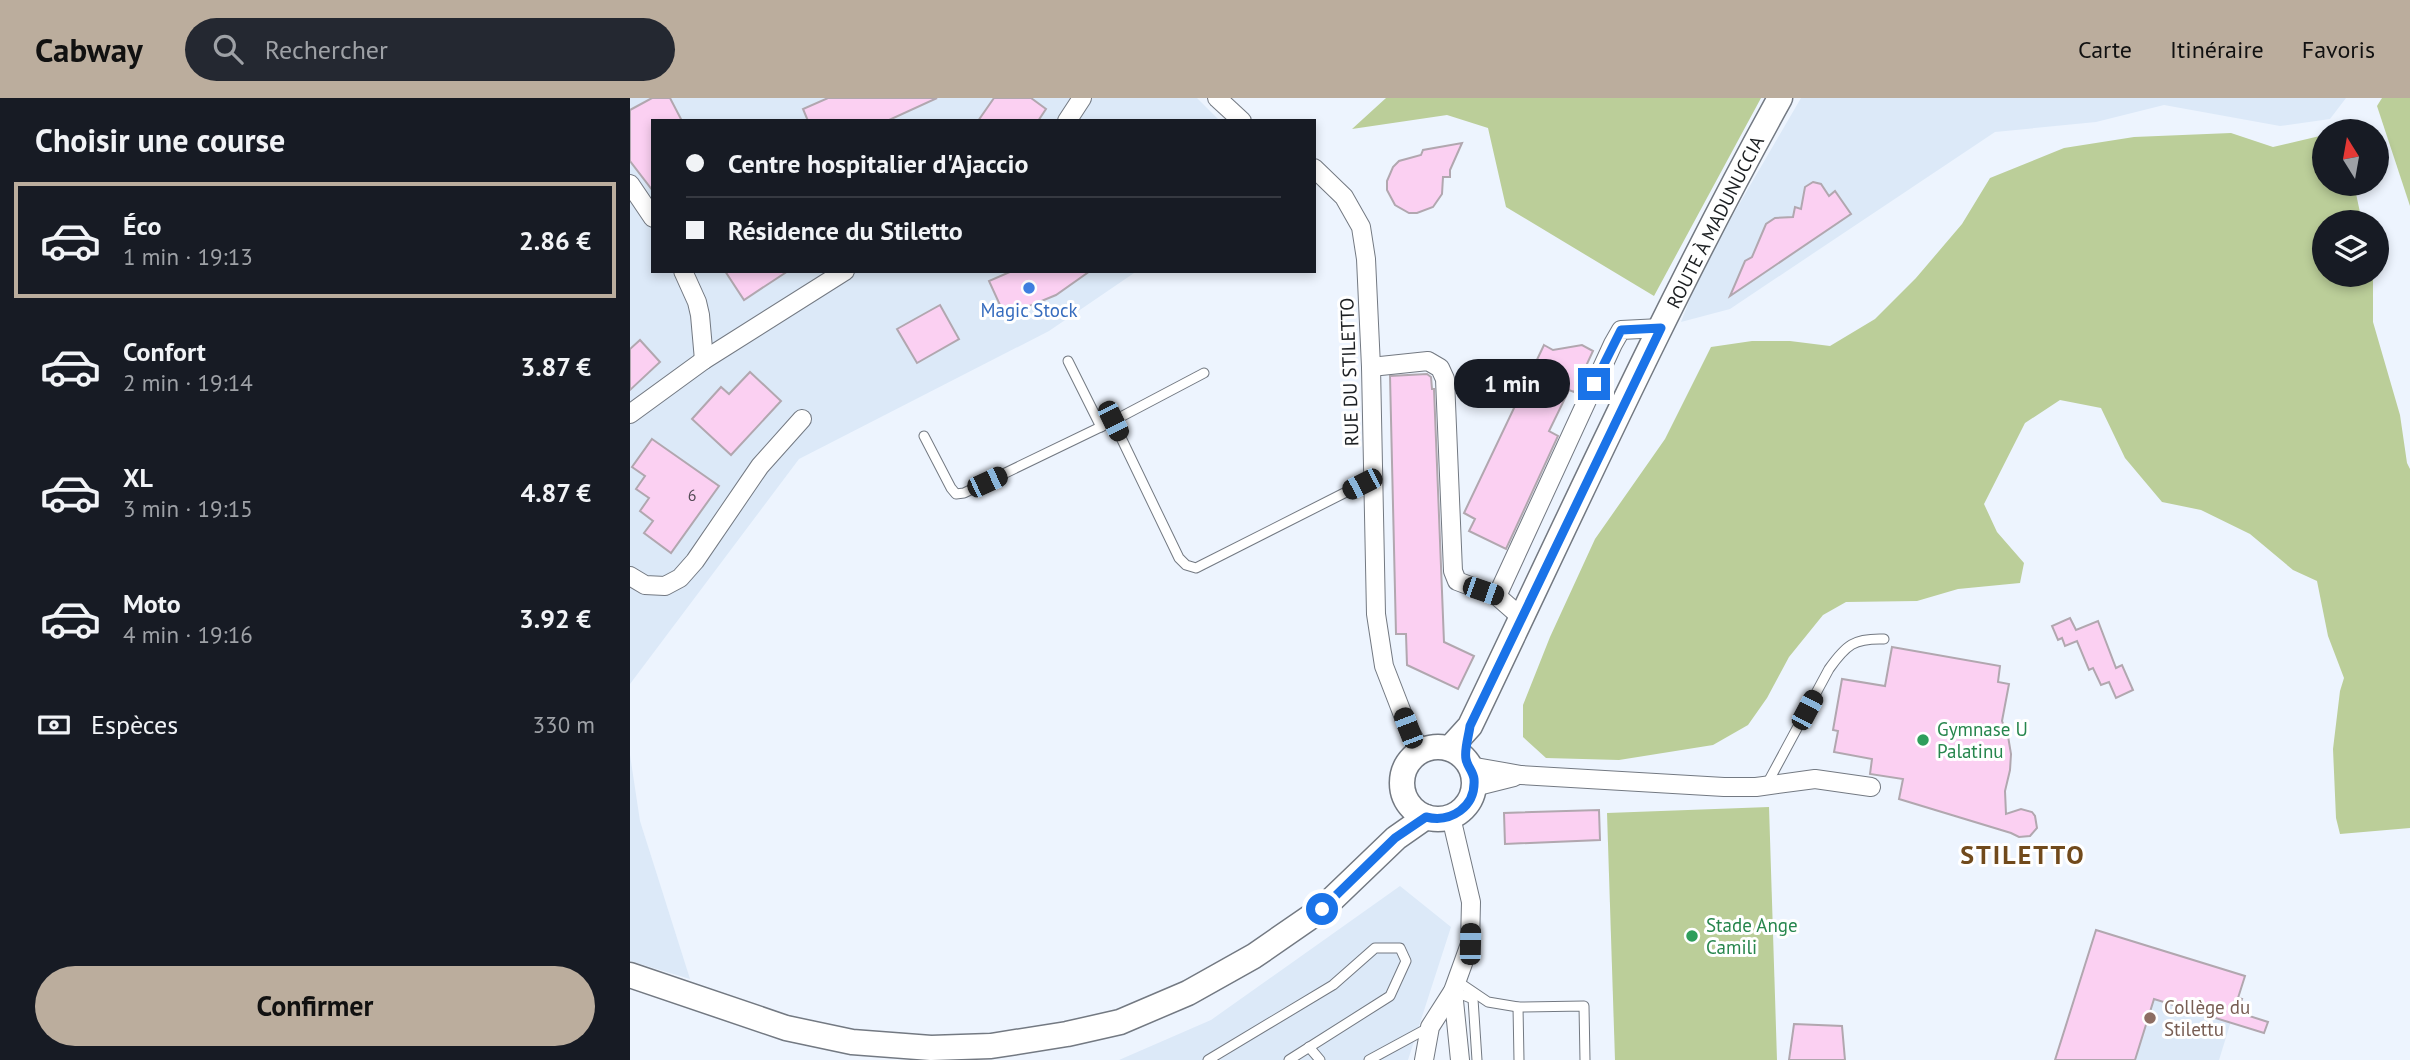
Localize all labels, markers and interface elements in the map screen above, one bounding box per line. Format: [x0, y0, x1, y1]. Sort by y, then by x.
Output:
search box [185, 18, 675, 81]
text: Cabway [35, 28, 143, 71]
icon: search [209, 30, 247, 68]
text: Rechercher [265, 33, 388, 66]
text: Carte [2078, 34, 2132, 65]
text: Itinéraire [2170, 34, 2264, 65]
text: Favoris [2302, 34, 2375, 65]
text: Choisir une course [35, 119, 285, 161]
north arrow [2312, 119, 2389, 196]
map controls [2312, 119, 2389, 287]
street label: ROUTE À MADUNUCCIA [1661, 132, 1769, 312]
text: Centre hospitalier d'Ajaccio [728, 147, 1029, 180]
icon: car [39, 209, 102, 272]
text: Éco [123, 209, 161, 242]
button: layers [2312, 210, 2389, 287]
text: Résidence du Stiletto [728, 214, 963, 247]
text: 2.86 € [519, 224, 591, 257]
text: 1 min · 19:13 [123, 242, 253, 271]
marker: Magic Stock [1021, 280, 1037, 296]
street label: RUE DU STILETTO [1334, 297, 1364, 447]
place label: Magic Stock [980, 298, 1078, 322]
icon: car [39, 335, 102, 398]
text: Confort [123, 335, 206, 368]
text: 3.87 € [520, 350, 591, 383]
callout: 1 min [1454, 360, 1570, 408]
text: 2 min · 19:14 [123, 368, 253, 397]
route end [1578, 368, 1610, 400]
text: 1 min [1484, 369, 1540, 398]
car [1095, 398, 1132, 444]
icon: car [39, 461, 102, 524]
text: XL [123, 461, 153, 494]
car [964, 464, 1011, 500]
car [1339, 465, 1386, 503]
text: 4.87 € [520, 476, 591, 509]
house number: 6 [688, 485, 696, 505]
text: 3 min · 19:15 [123, 494, 253, 523]
car [1460, 574, 1507, 608]
icon: car [39, 587, 102, 650]
text: Moto [123, 587, 181, 620]
text: 3.92 € [519, 602, 591, 635]
text: 4 min · 19:16 [123, 620, 253, 649]
car [1788, 687, 1827, 733]
car [1391, 705, 1426, 751]
icon: cash [35, 706, 73, 744]
text: Espèces [91, 708, 178, 741]
text: 330 m [533, 710, 595, 739]
place label: Gymnase U Palatinu [1937, 717, 2028, 763]
marker: Gymnase U Palatinu [1915, 732, 1931, 748]
district label: STILETTO [1960, 838, 2086, 871]
route start [1306, 893, 1338, 925]
place label: Stade Ange Camili [1706, 913, 1798, 959]
car [1460, 923, 1481, 965]
marker: Stade Ange Camili [1684, 928, 1700, 944]
button: Confirmer [35, 966, 595, 1046]
place label: Collège du Stilettu [2164, 995, 2250, 1041]
marker: Collège du Stilettu [2142, 1010, 2158, 1026]

